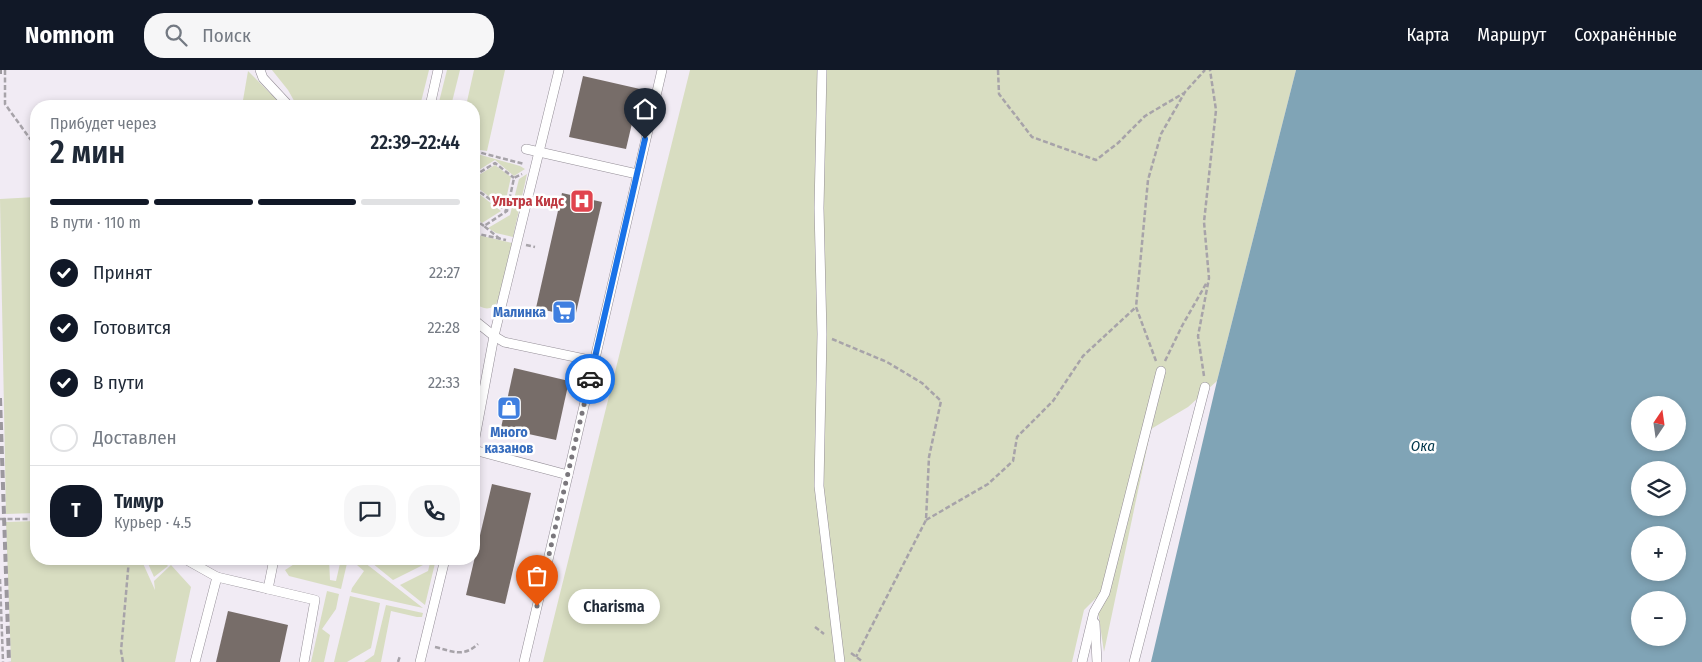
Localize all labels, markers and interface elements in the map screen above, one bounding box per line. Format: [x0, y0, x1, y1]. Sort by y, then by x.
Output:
search box [144, 13, 494, 58]
text: Nomnom [25, 21, 114, 49]
icon: search [162, 21, 190, 49]
text: Поиск [202, 24, 251, 47]
text: Карта [1406, 24, 1449, 46]
text: Маршрут [1477, 24, 1546, 46]
text: Сохранённые [1574, 24, 1677, 46]
pin [624, 88, 666, 139]
icon: home [631, 95, 659, 123]
text: Прибудет через [50, 114, 157, 133]
text: 22:39–22:44 [371, 131, 460, 154]
text: 2 мин [50, 133, 125, 171]
hospital icon: Ультра Кидс [569, 188, 595, 214]
place label: Ультра Кидс [491, 193, 565, 210]
text: В пути · 110 m [50, 213, 141, 232]
icon: check [50, 259, 78, 287]
text: Принят [93, 261, 152, 284]
text: 22:27 [429, 263, 460, 282]
supermarket icon: Малинка [551, 299, 577, 325]
place label: Малинка [493, 304, 546, 321]
icon: check [50, 314, 78, 342]
text: Готовится [93, 316, 171, 339]
text: 22:28 [427, 318, 460, 337]
courier [565, 354, 615, 404]
icon: car [576, 365, 604, 393]
icon: check [50, 369, 78, 397]
text: В пути [93, 371, 144, 394]
text: 22:33 [428, 373, 460, 392]
shop icon: Много казанов [496, 395, 522, 421]
north arrow [1631, 396, 1686, 451]
map controls [1631, 396, 1686, 646]
place label: Много казанов [485, 424, 533, 457]
text: Доставлен [93, 426, 177, 449]
water label: Ока [1411, 437, 1435, 455]
button: layers [1631, 461, 1686, 516]
button: chat [344, 485, 396, 537]
button: phone [408, 485, 460, 537]
text: Тимур [114, 490, 164, 513]
text: Т [71, 499, 81, 522]
text: Курьер · 4.5 [114, 513, 191, 532]
button: + [1631, 526, 1686, 581]
pin [516, 555, 558, 606]
icon: bag [523, 562, 551, 590]
callout: Charisma [567, 588, 660, 624]
button: − [1631, 591, 1686, 646]
text: Charisma [583, 597, 645, 616]

